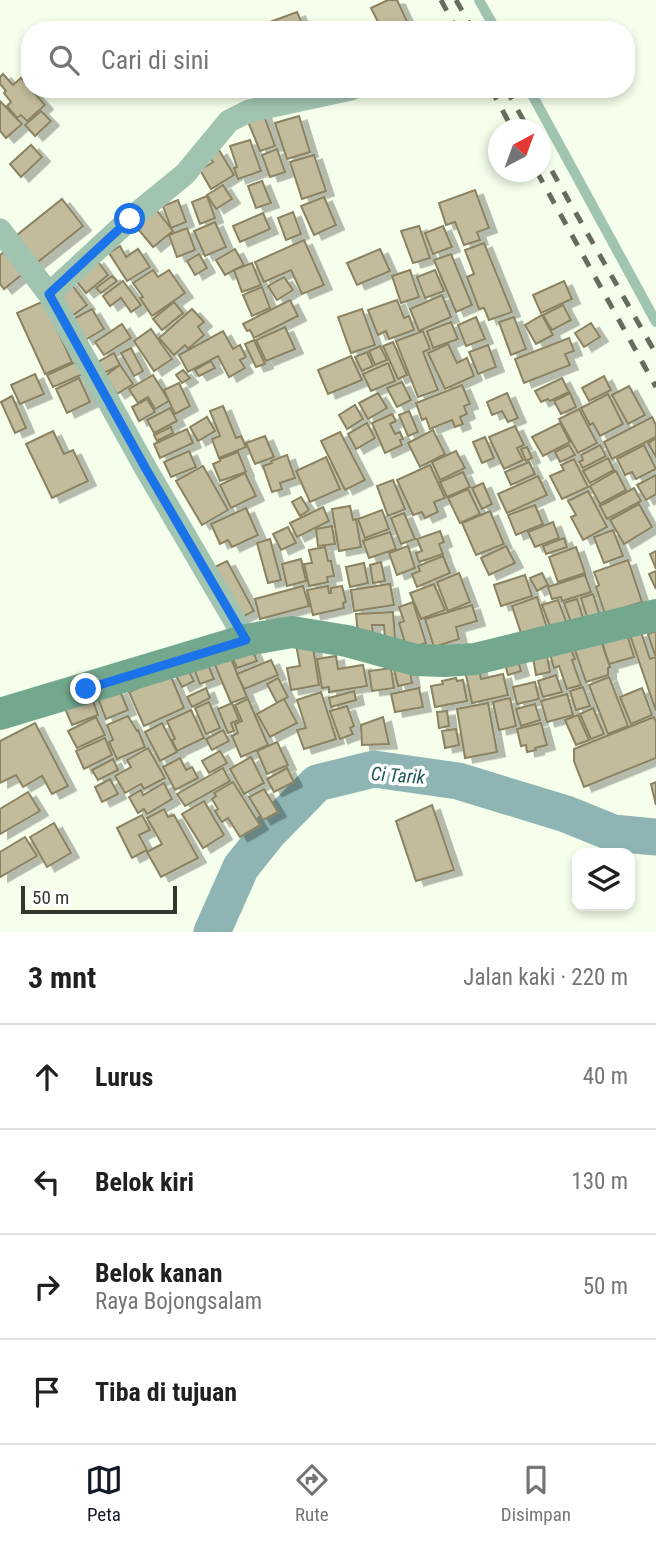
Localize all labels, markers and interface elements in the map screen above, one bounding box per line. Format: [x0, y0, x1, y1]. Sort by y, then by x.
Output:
search box [21, 21, 635, 98]
icon: search [45, 41, 83, 79]
text: Cari di sini [101, 45, 209, 75]
north arrow [488, 119, 551, 182]
route start [114, 203, 145, 234]
route end [70, 673, 101, 704]
water label: Ci Tarik [370, 762, 426, 789]
map controls [572, 848, 635, 911]
button: layers [572, 848, 635, 911]
scale bar [21, 883, 177, 915]
text: 50 m [32, 886, 69, 909]
text: 3 mnt [28, 960, 96, 995]
text: Jalan kaki · 220 m [463, 964, 628, 991]
icon: ahead [28, 1058, 66, 1096]
text: Lurus [95, 1062, 153, 1092]
text: 40 m [583, 1063, 628, 1090]
icon: left [28, 1163, 66, 1201]
text: Belok kiri [95, 1167, 194, 1197]
text: 130 m [571, 1168, 628, 1195]
text: Belok kanan [95, 1258, 222, 1288]
icon: right [28, 1268, 66, 1306]
text: 50 m [583, 1273, 628, 1300]
text: Raya Bojongsalam [95, 1288, 262, 1315]
icon: arrive [28, 1373, 66, 1411]
text: Tiba di tujuan [95, 1377, 237, 1407]
tab: Peta [85, 1461, 123, 1526]
tab: Rute [293, 1461, 331, 1526]
tab: Disimpan [501, 1461, 571, 1526]

